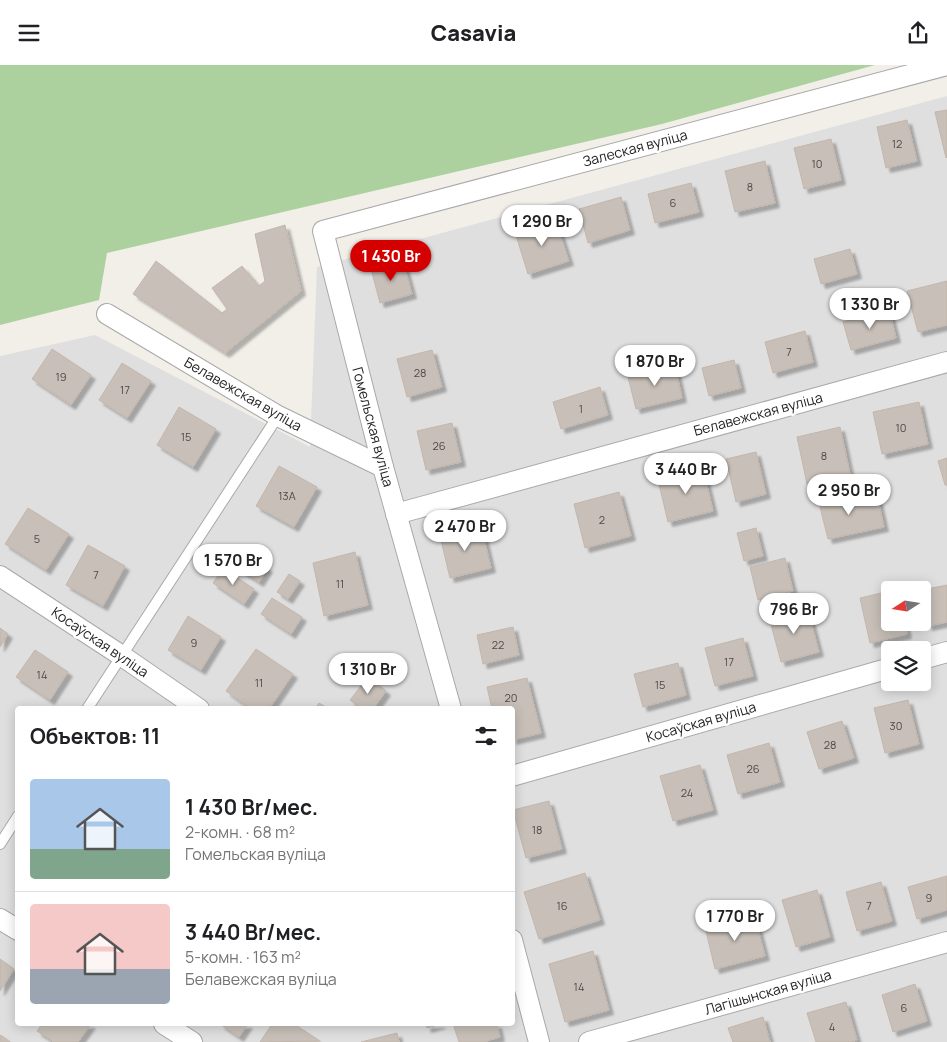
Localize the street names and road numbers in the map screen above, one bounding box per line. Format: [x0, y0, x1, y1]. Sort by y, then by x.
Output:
street label: Залеская вуліца [580, 124, 689, 171]
street label: Белавежская вуліца [181, 352, 305, 435]
street label: Гомельская вуліца [348, 365, 399, 489]
street label: Белавежская вуліца [691, 387, 824, 440]
street label: Косаўская вуліца [48, 602, 153, 681]
street label: Косаўская вуліца [644, 697, 758, 746]
street label: Лагішынская вуліца [702, 964, 833, 1019]

